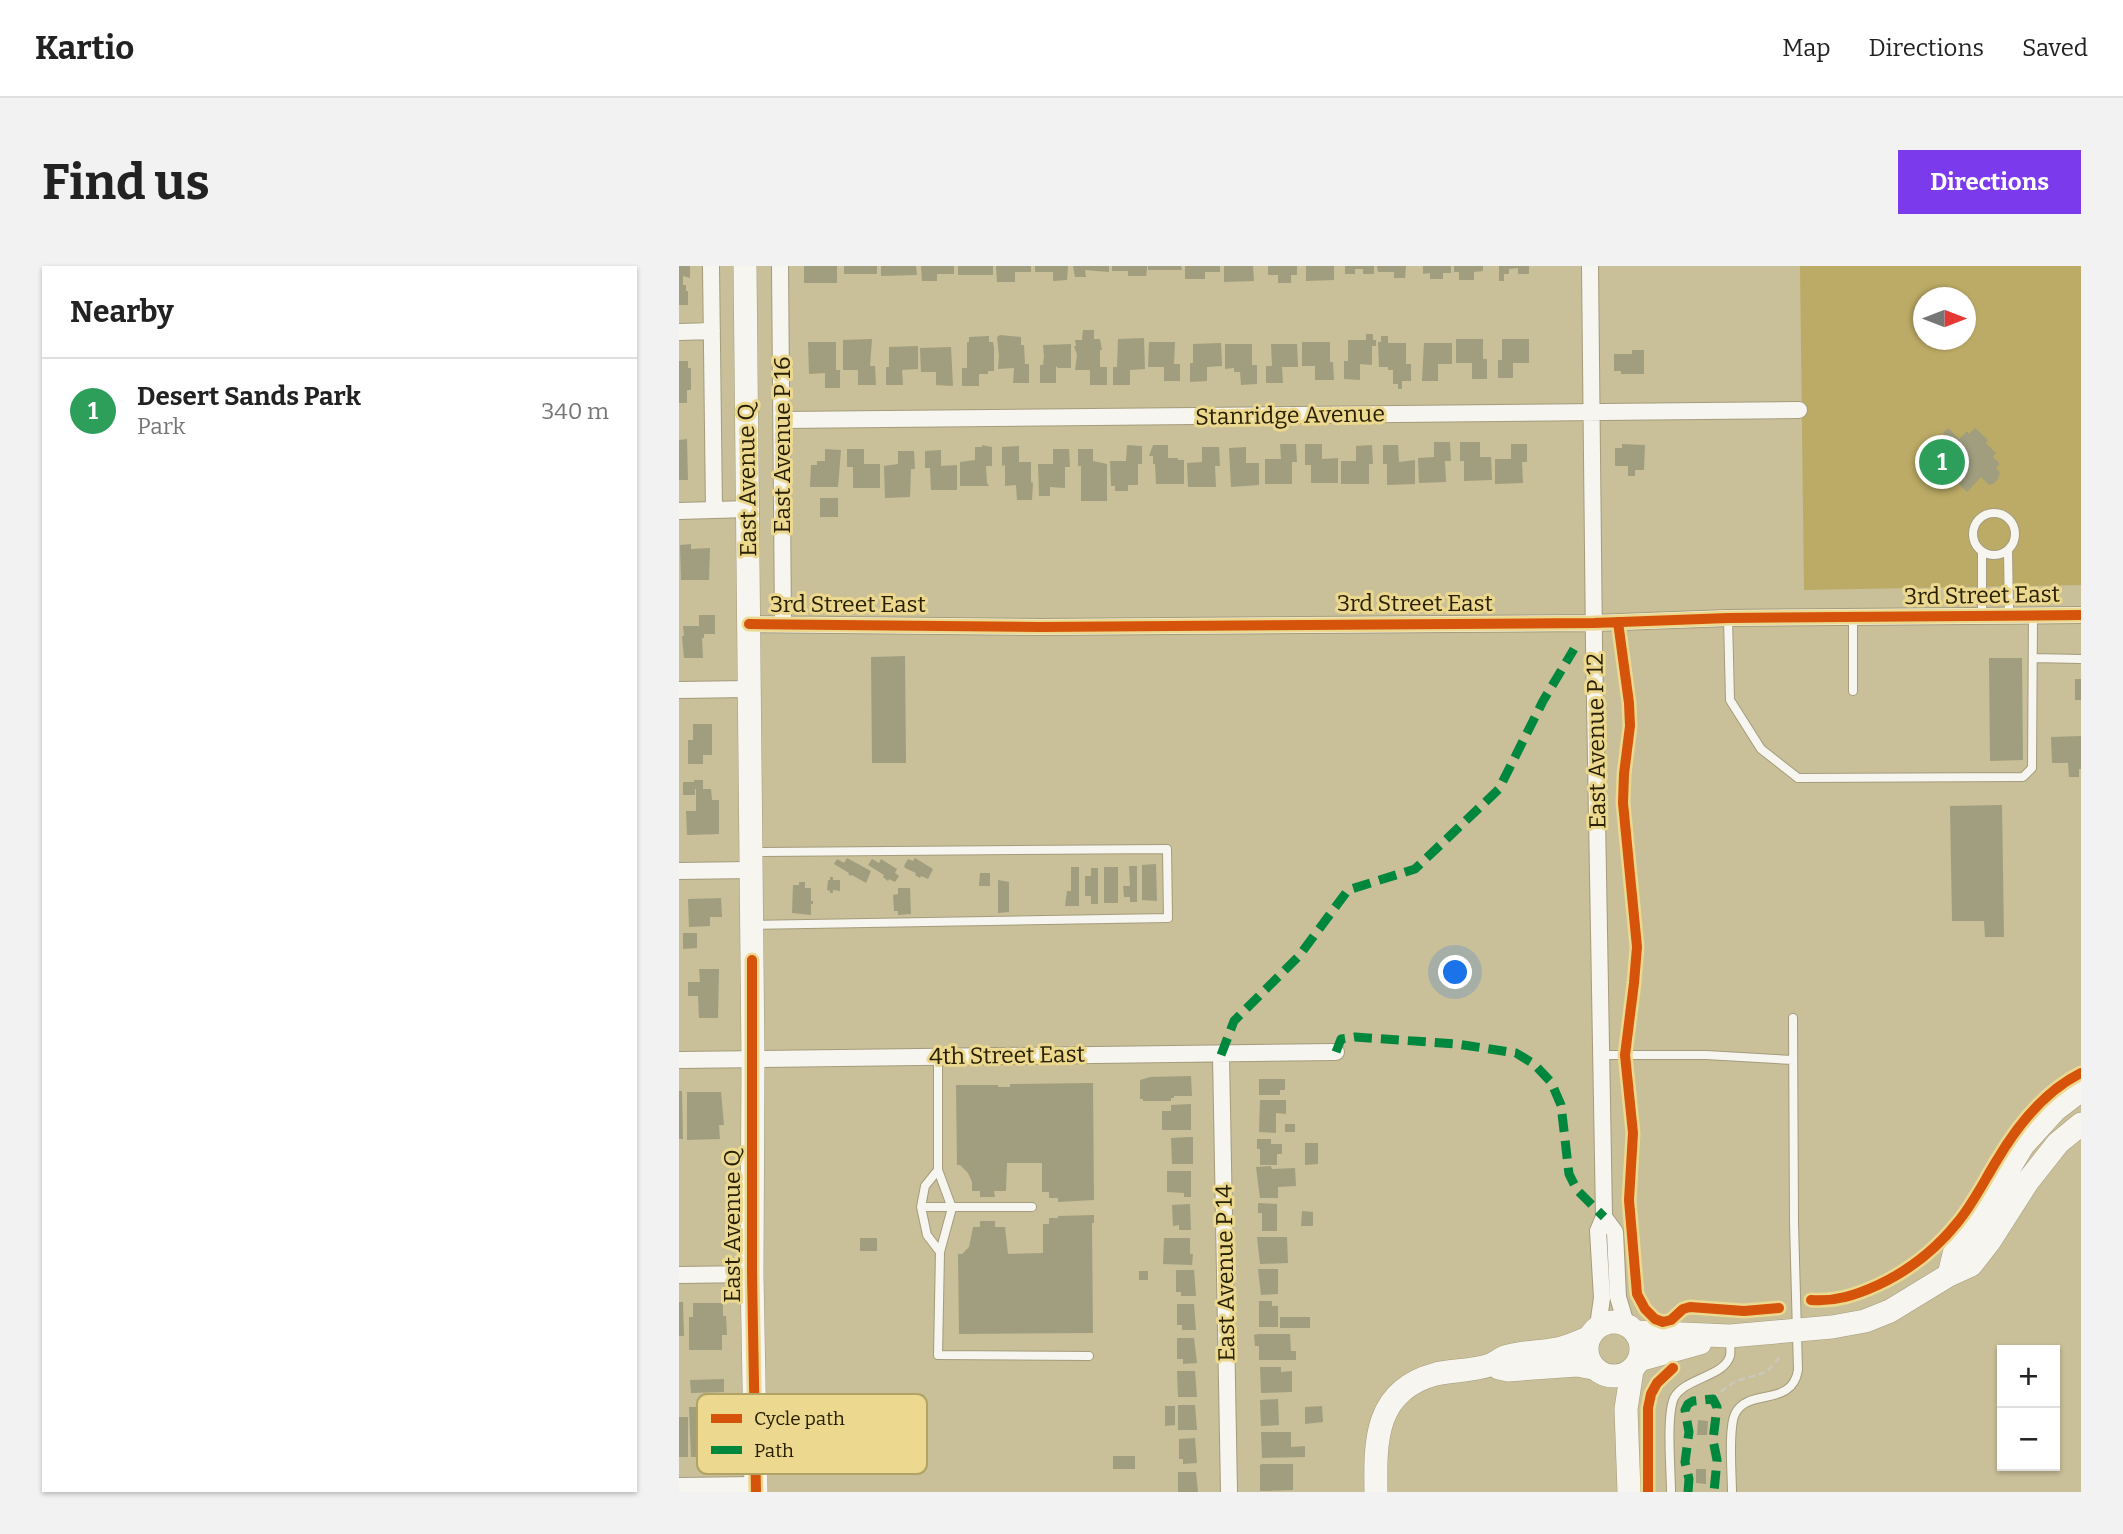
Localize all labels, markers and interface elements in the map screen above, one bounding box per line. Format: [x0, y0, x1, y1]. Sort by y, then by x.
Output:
text: Kartio [35, 28, 134, 68]
text: Map [1782, 34, 1831, 62]
text: Directions [1869, 34, 1984, 62]
text: Saved [2022, 34, 2088, 62]
button: Directions [1898, 150, 2081, 214]
text: Find us [42, 153, 210, 212]
north arrow [1913, 287, 1976, 350]
text: Nearby [70, 294, 174, 330]
street label: East Avenue P 16 [768, 357, 796, 533]
text: Desert Sands Park [137, 381, 361, 412]
text: 1 [88, 397, 98, 425]
text: 340 m [541, 397, 609, 425]
street label: Stanridge Avenue [1195, 399, 1385, 431]
street label: East Avenue Q [732, 402, 762, 557]
text: Park [137, 412, 186, 440]
pin: 1 [1919, 436, 1965, 488]
street label: 3rd Street East [1904, 580, 2060, 610]
street label: 3rd Street East [1337, 589, 1493, 617]
street label: 3rd Street East [770, 590, 926, 618]
street label: East Avenue P 12 [1580, 653, 1612, 829]
your location [1438, 955, 1472, 989]
street label: 4th Street East [929, 1040, 1085, 1070]
street label: East Avenue Q [718, 1148, 746, 1303]
street label: East Avenue P 14 [1209, 1184, 1241, 1362]
map controls [1997, 1345, 2060, 1471]
button: + [1997, 1345, 2060, 1408]
legend [697, 1394, 927, 1474]
text: Cycle path [754, 1407, 845, 1430]
button: − [1997, 1408, 2060, 1471]
text: Path [754, 1439, 794, 1462]

